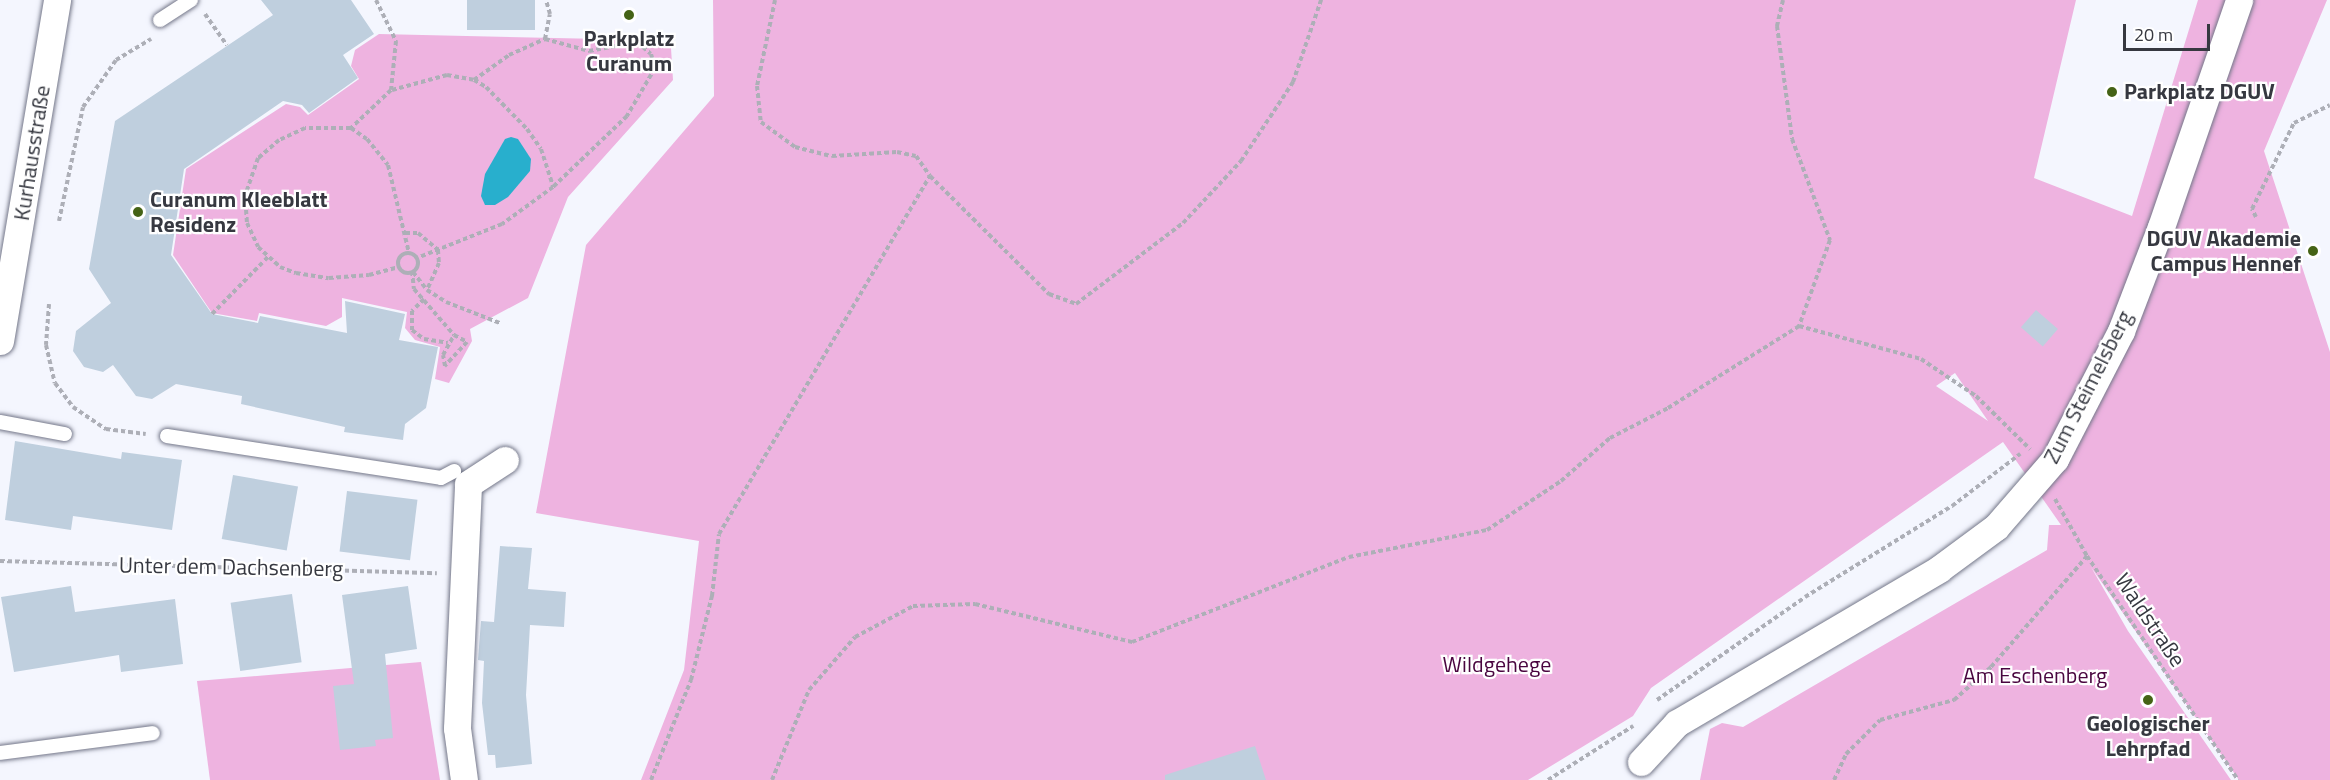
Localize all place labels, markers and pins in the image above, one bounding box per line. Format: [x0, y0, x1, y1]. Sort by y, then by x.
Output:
marker: Parkplatz Curanum [622, 8, 636, 22]
place label: Parkplatz Curanum [584, 25, 674, 76]
place label: Parkplatz DGUV [2124, 79, 2275, 105]
marker: Parkplatz DGUV [2105, 85, 2119, 99]
place label: Curanum Kleeblatt Residenz [150, 186, 328, 237]
marker: Curanum Kleeblatt Residenz [131, 205, 145, 219]
place label: DGUV Akademie Campus Hennef [2147, 225, 2301, 276]
marker: DGUV Akademie Campus Hennef [2306, 244, 2320, 258]
marker: Geologischer Lehrpfad [2141, 693, 2155, 707]
place label: Geologischer Lehrpfad [2086, 710, 2210, 762]

